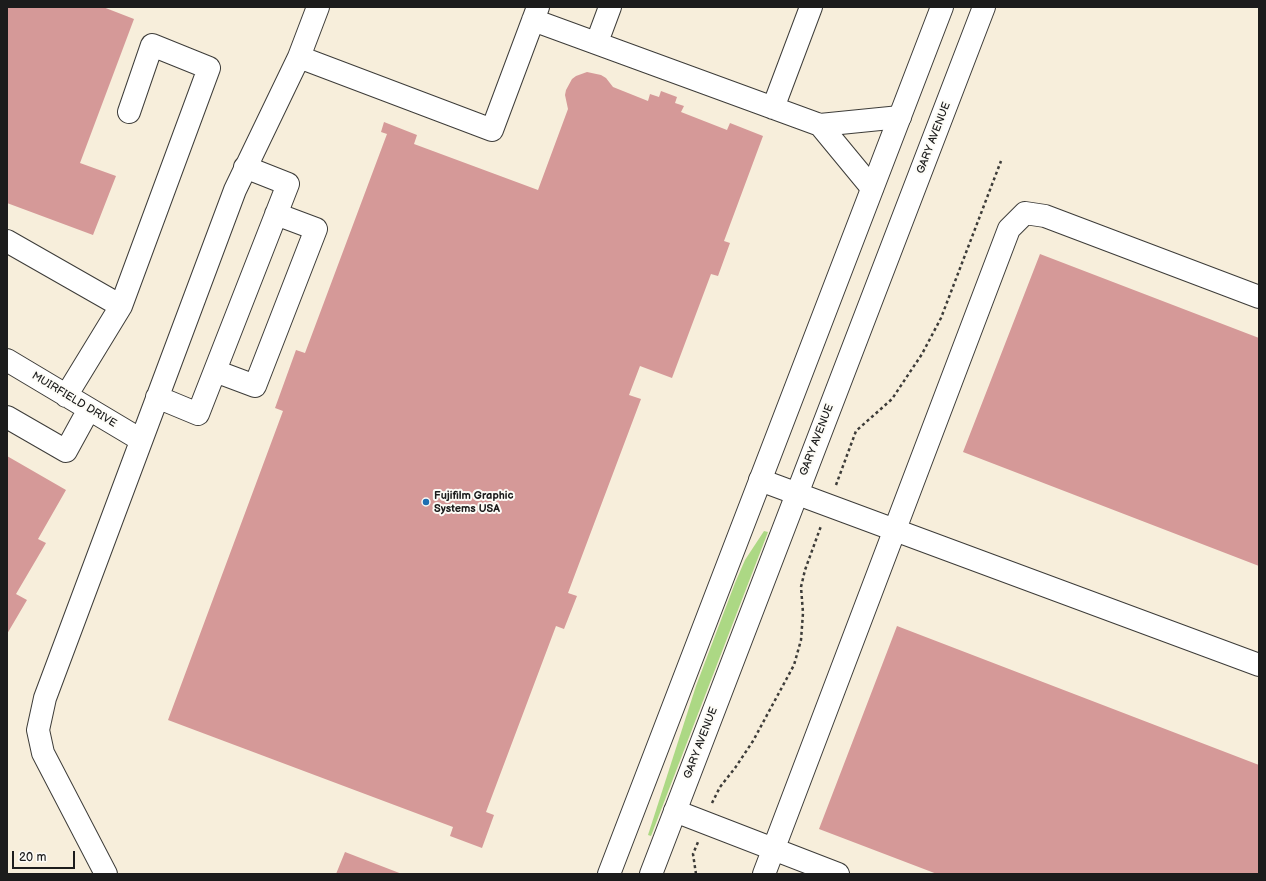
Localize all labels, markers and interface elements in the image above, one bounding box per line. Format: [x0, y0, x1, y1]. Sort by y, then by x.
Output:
street label: GARY AVENUE [914, 100, 954, 176]
street label: MUIRFIELD DRIVE [29, 369, 119, 431]
street label: GARY AVENUE [797, 402, 837, 478]
place label: Fujifilm Graphic Systems USA [434, 489, 513, 515]
marker: Fujifilm Graphic Systems USA [421, 497, 431, 507]
street label: GARY AVENUE [681, 705, 721, 781]
scale bar [14, 843, 77, 869]
text: 20 m [19, 850, 46, 865]

